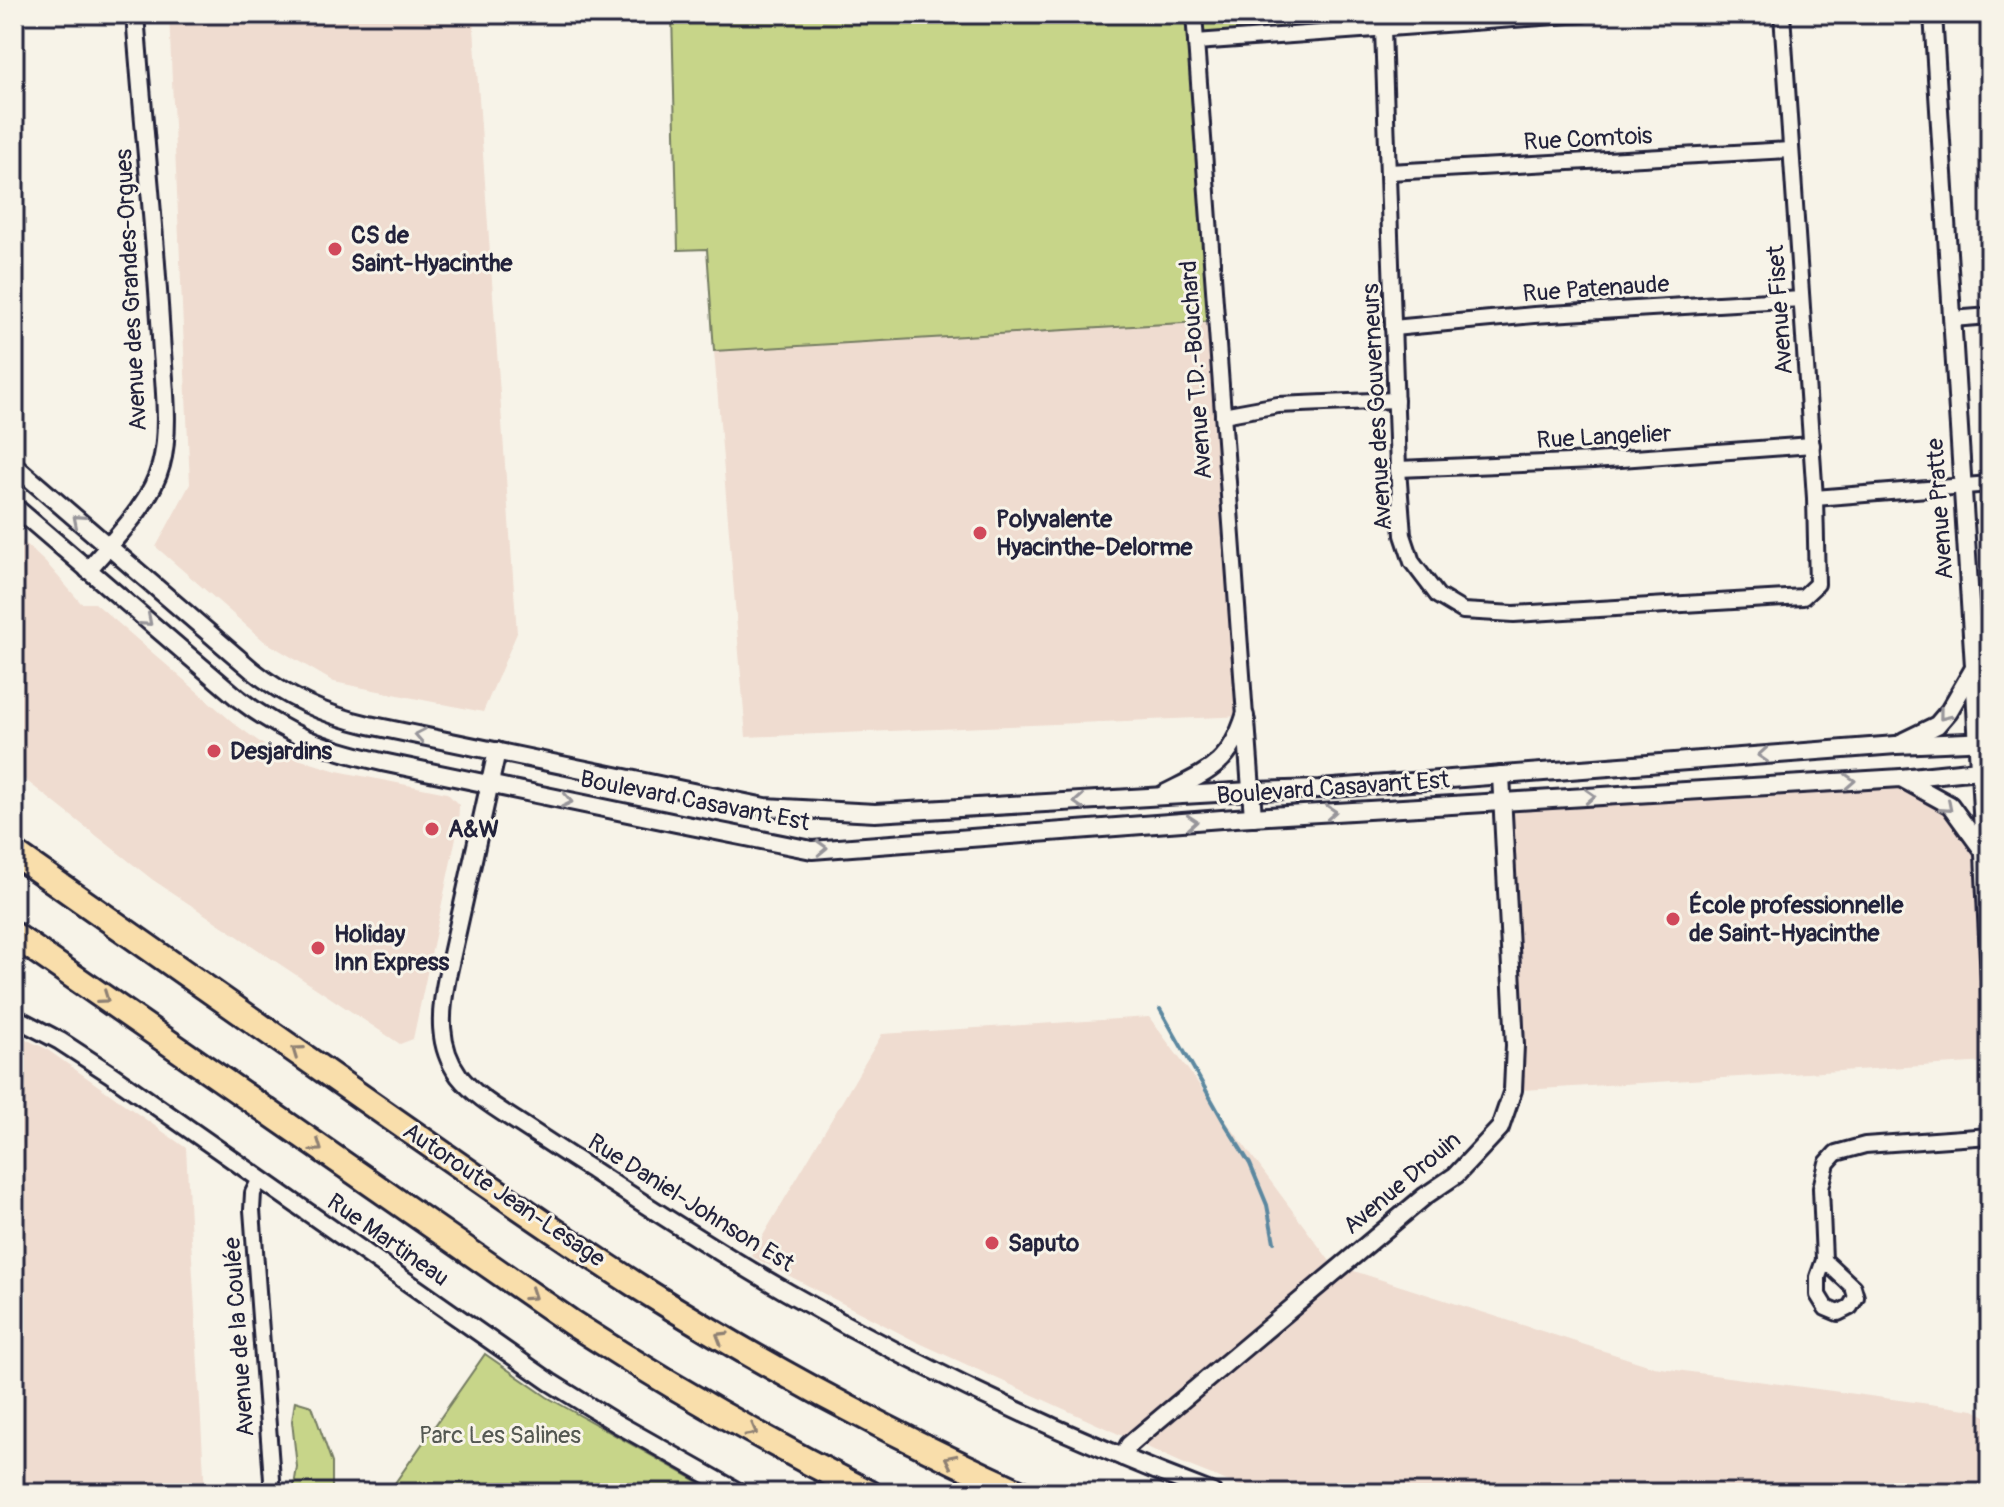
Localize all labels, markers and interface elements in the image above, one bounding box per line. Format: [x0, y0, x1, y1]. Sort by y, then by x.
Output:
street label: Rue Comtois [1523, 121, 1653, 157]
street label: Avenue des Grandes-Orgues [109, 148, 153, 432]
place label: CS de Saint-Hyacinthe [351, 221, 514, 278]
marker: CS de Saint-Hyacinthe [326, 240, 344, 258]
street label: Avenue Fiset [1761, 244, 1799, 376]
street label: Avenue T.D.-Bouchard [1174, 260, 1218, 480]
street label: Rue Patenaude [1522, 269, 1670, 309]
street label: Avenue des Gouverneurs [1356, 282, 1398, 531]
street label: Rue Langelier [1536, 419, 1673, 455]
street label: Avenue Pratte [1921, 437, 1959, 581]
place label: Polyvalente Hyacinthe-Delorme [996, 505, 1194, 562]
one-way arrow [73, 515, 87, 530]
marker: Polyvalente Hyacinthe-Delorme [971, 524, 989, 542]
one-way arrow [137, 611, 152, 626]
one-way arrow [1940, 706, 1954, 721]
one-way arrow [414, 727, 428, 744]
place label: Desjardins [230, 737, 332, 766]
marker: Desjardins [205, 742, 223, 760]
one-way arrow [1756, 746, 1769, 763]
street label: Boulevard Casavant Est [578, 765, 813, 838]
street label: Boulevard Casavant Est [1216, 765, 1451, 811]
one-way arrow [1844, 773, 1857, 790]
one-way arrow [1584, 788, 1597, 805]
one-way arrow [559, 792, 573, 809]
one-way arrow [1072, 793, 1085, 810]
one-way arrow [1938, 797, 1953, 812]
one-way arrow [1325, 804, 1338, 821]
one-way arrow [1186, 814, 1199, 831]
place label: A&W [448, 815, 499, 844]
marker: A&W [423, 820, 441, 838]
one-way arrow [816, 840, 829, 857]
place label: École professionnelle de Saint-Hyacinthe [1689, 891, 1905, 948]
marker: École professionnelle de Saint-Hyacinthe [1664, 910, 1682, 928]
place label: Holiday Inn Express [334, 920, 449, 977]
marker: Holiday Inn Express [309, 939, 327, 957]
one-way arrow [95, 988, 109, 1003]
one-way arrow [291, 1046, 305, 1061]
street label: Autoroute Jean-Lesage [397, 1117, 611, 1274]
street label: Avenue Drouin [1337, 1125, 1467, 1241]
street label: Rue Daniel-Johnson Est [582, 1128, 800, 1279]
one-way arrow [309, 1137, 323, 1152]
street label: Rue Martineau [322, 1187, 454, 1293]
place label: Saputo [1008, 1229, 1079, 1258]
marker: Saputo [983, 1234, 1001, 1252]
street label: Avenue de la Coulée [218, 1236, 260, 1438]
one-way arrow [522, 1285, 536, 1300]
one-way arrow [715, 1331, 730, 1347]
park label: Parc Les Salines [419, 1421, 581, 1450]
one-way arrow [743, 1421, 758, 1437]
one-way arrow [944, 1454, 959, 1470]

